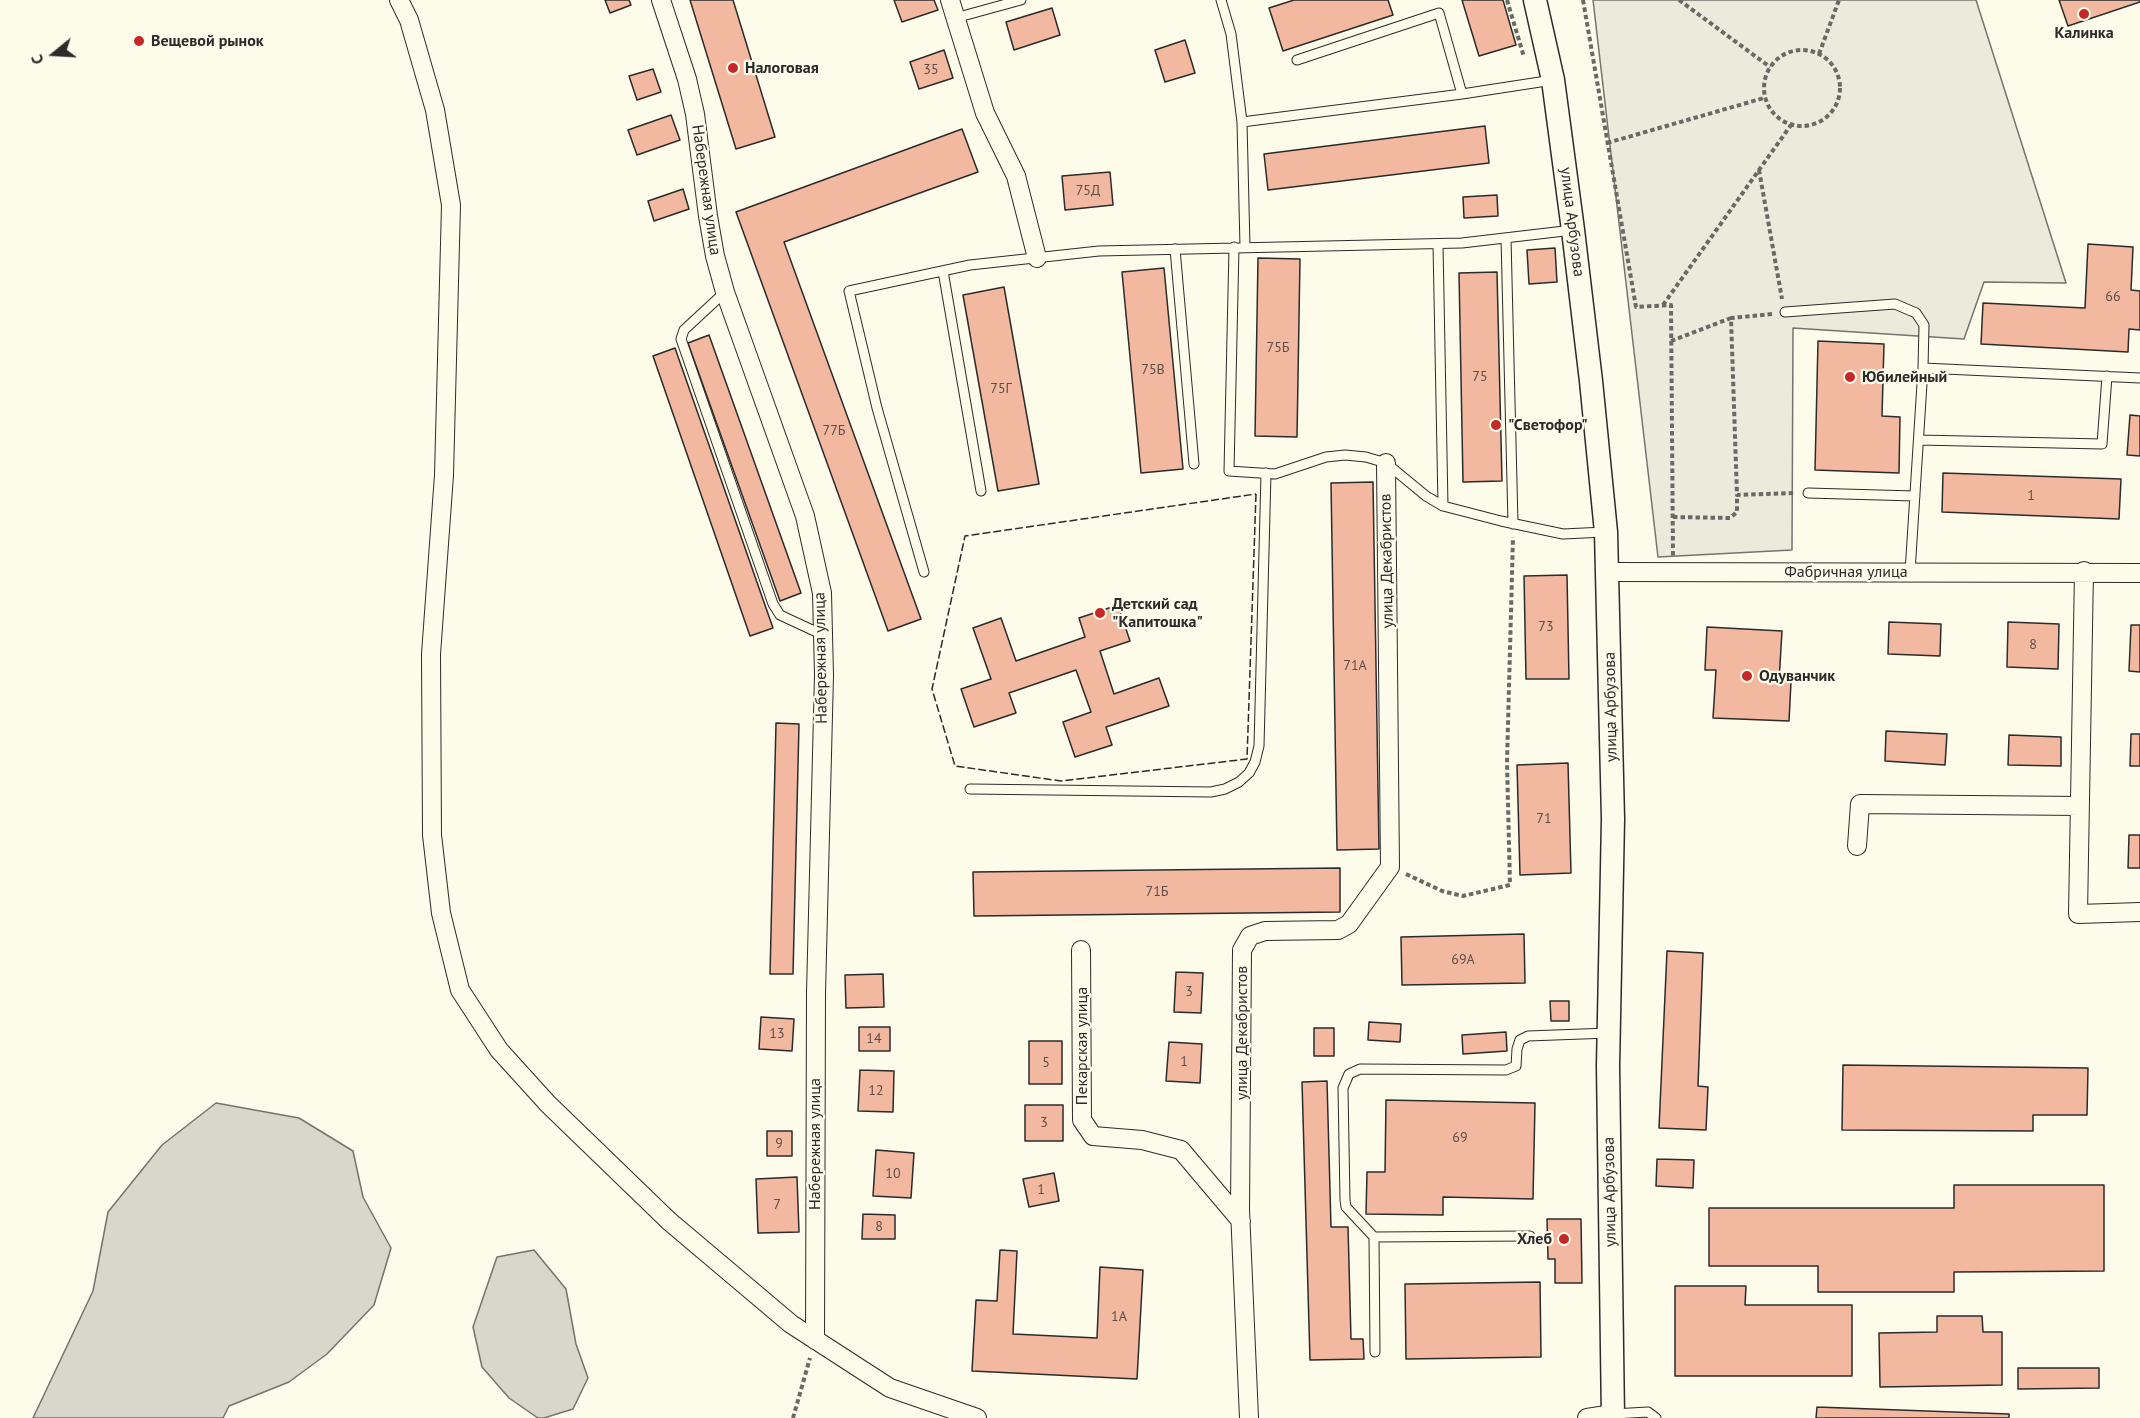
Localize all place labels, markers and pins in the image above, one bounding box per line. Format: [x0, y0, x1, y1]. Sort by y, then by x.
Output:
marker: Калинка [2077, 7, 2091, 21]
place label: Калинка [2054, 23, 2114, 43]
place label: Вещевой рынок [151, 31, 264, 51]
marker: Вещевой рынок [132, 34, 146, 48]
place label: Налоговая [745, 58, 819, 78]
marker: Налоговая [726, 61, 740, 75]
place label: Юбилейный [1862, 367, 1947, 387]
marker: Юбилейный [1843, 370, 1857, 384]
place label: "Светофор" [1508, 415, 1588, 435]
marker: "Светофор" [1489, 418, 1503, 432]
place label: Детский сад "Капитошка" [1112, 594, 1203, 632]
marker: Детский сад "Капитошка" [1093, 606, 1107, 620]
place label: Одуванчик [1759, 666, 1835, 686]
marker: Одуванчик [1740, 669, 1754, 683]
place label: Хлеб [1517, 1229, 1552, 1249]
marker: Хлеб [1557, 1232, 1571, 1246]

